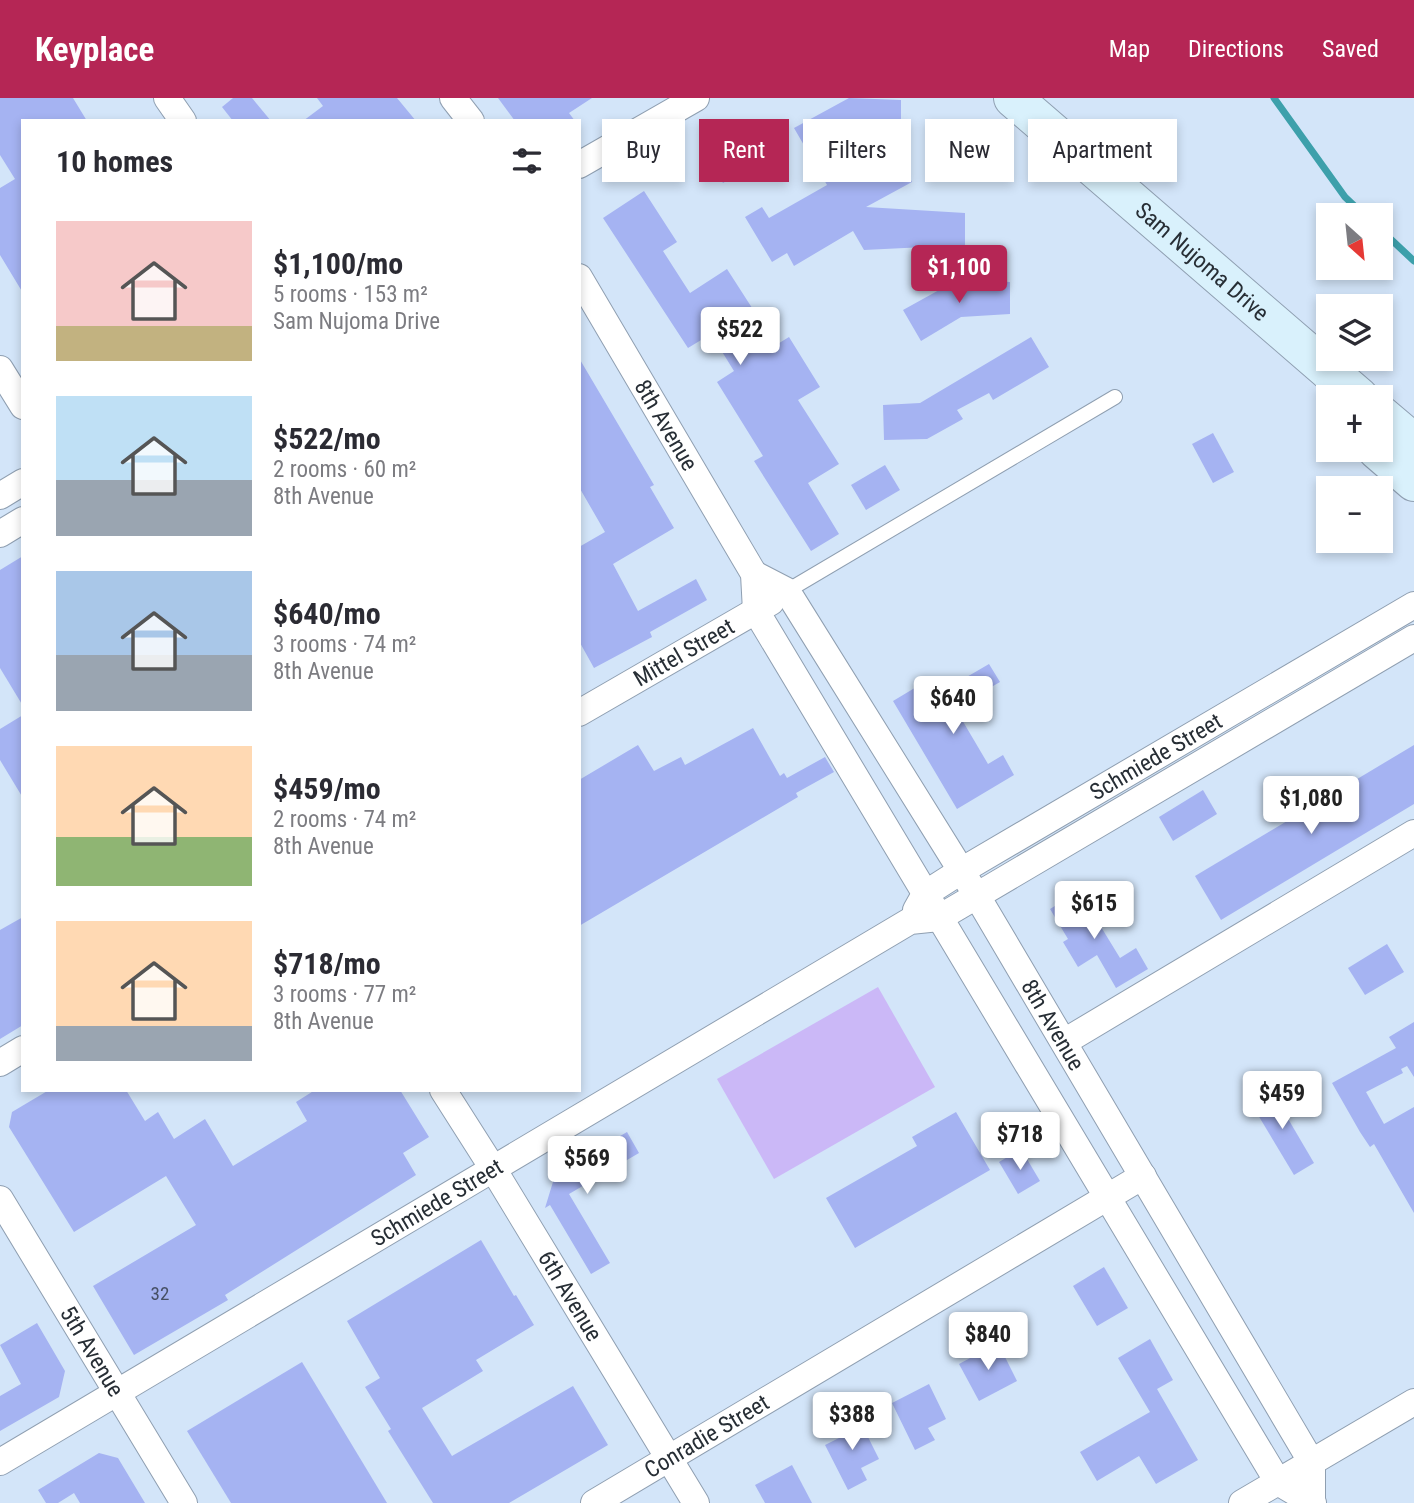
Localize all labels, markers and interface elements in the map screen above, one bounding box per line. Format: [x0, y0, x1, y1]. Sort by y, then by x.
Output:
text: Keyplace [35, 30, 154, 69]
text: Map [1109, 35, 1150, 63]
text: Directions [1188, 35, 1284, 63]
text: Saved [1322, 35, 1379, 63]
chip: Buy [602, 119, 685, 182]
chip: Rent [699, 119, 789, 182]
chip: Filters [803, 119, 911, 182]
chip: New [925, 119, 1014, 182]
chip: Apartment [1028, 119, 1177, 182]
icon: filters [508, 142, 546, 180]
text: 10 homes [56, 144, 173, 179]
street label: Sam Nujoma Drive [1130, 197, 1274, 327]
north arrow [1316, 203, 1393, 280]
map controls [1316, 203, 1393, 553]
text: $1,100/mo [273, 246, 403, 281]
pin: $1,100 [902, 246, 1016, 305]
icon: home [112, 249, 196, 333]
text: $1,100 [927, 254, 991, 281]
text: 5 rooms · 153 m² [273, 281, 428, 308]
button: layers [1316, 294, 1393, 371]
text: Sam Nujoma Drive [273, 308, 440, 335]
pin: $522 [699, 308, 781, 367]
text: $522 [717, 316, 763, 343]
street label: 8th Avenue [629, 375, 703, 476]
button: + [1316, 385, 1393, 462]
text: $522/mo [273, 421, 381, 456]
icon: home [112, 424, 196, 508]
text: 2 rooms · 60 m² [273, 456, 416, 483]
button: − [1316, 476, 1393, 553]
text: 8th Avenue [273, 483, 374, 510]
text: $640/mo [273, 596, 381, 631]
icon: home [112, 599, 196, 683]
street label: Mittel Street [629, 613, 739, 692]
text: 3 rooms · 74 m² [273, 631, 416, 658]
text: 8th Avenue [273, 658, 374, 685]
pin: $640 [912, 676, 994, 736]
text: $640 [930, 685, 976, 712]
street label: Schmiede Street [1085, 708, 1227, 806]
text: $459/mo [273, 771, 381, 806]
icon: home [112, 774, 196, 858]
pin: $1,080 [1254, 776, 1368, 836]
text: $1,080 [1279, 785, 1343, 812]
text: 2 rooms · 74 m² [273, 806, 416, 833]
text: 8th Avenue [273, 833, 374, 860]
pin: $615 [1053, 882, 1135, 941]
text: $615 [1071, 890, 1117, 917]
text: $718/mo [273, 946, 381, 981]
icon: home [112, 949, 196, 1033]
street label: 8th Avenue [1015, 975, 1090, 1075]
text: 3 rooms · 77 m² [273, 981, 416, 1008]
text: 8th Avenue [273, 1008, 374, 1035]
pin: $459 [1241, 1072, 1323, 1131]
text: $459 [1259, 1080, 1305, 1107]
pin: $718 [979, 1112, 1061, 1172]
text: $718 [997, 1121, 1043, 1148]
pin: $569 [546, 1136, 628, 1196]
text: $569 [564, 1145, 610, 1172]
street label: Schmiede Street [366, 1153, 508, 1252]
street label: 6th Avenue [532, 1246, 607, 1346]
house number: 32 [151, 1282, 169, 1305]
street label: 5th Avenue [54, 1301, 129, 1402]
pin: $840 [947, 1312, 1029, 1372]
text: $840 [965, 1321, 1011, 1348]
street label: Conradie Street [640, 1389, 774, 1484]
pin: $388 [811, 1392, 893, 1452]
text: $388 [829, 1401, 875, 1428]

